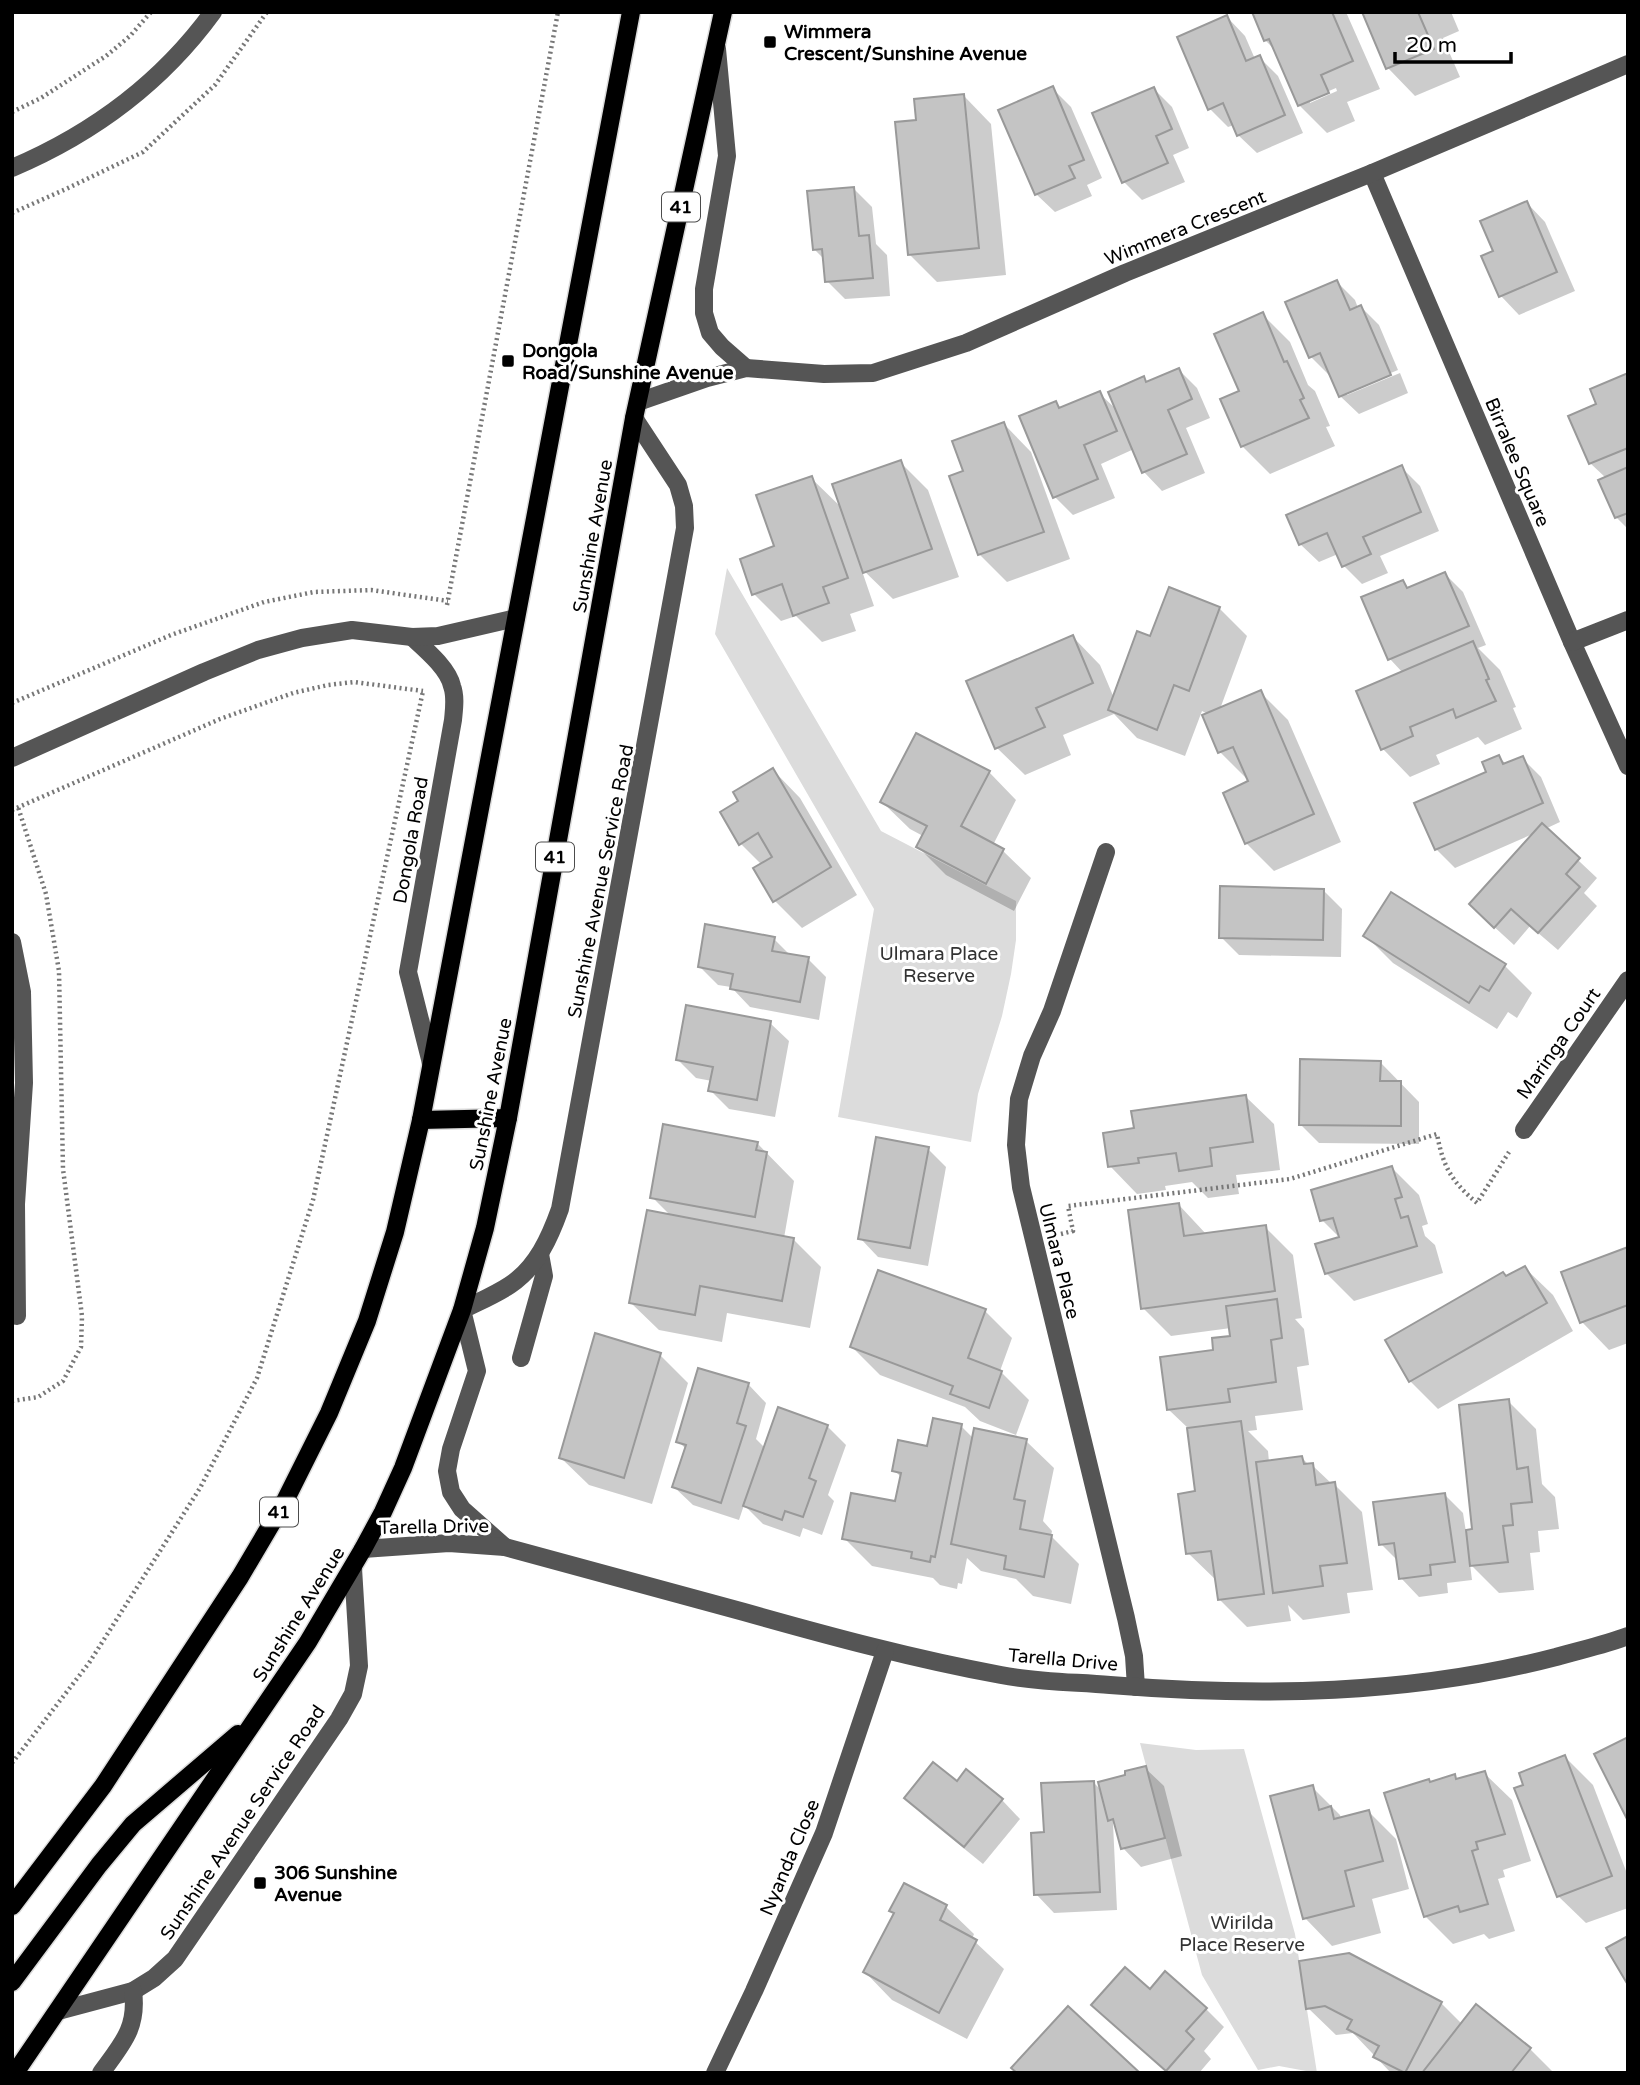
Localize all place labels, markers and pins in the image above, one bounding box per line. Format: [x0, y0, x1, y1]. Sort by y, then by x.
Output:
place label: Wimmera Crescent/Sunshine Avenue [784, 21, 1027, 65]
marker: Wimmera Crescent/Sunshine Avenue [762, 34, 778, 50]
place label: Dongola Road/Sunshine Avenue [522, 340, 734, 384]
marker: Dongola Road/Sunshine Avenue [500, 353, 516, 369]
place label: 306 Sunshine Avenue [274, 1862, 397, 1906]
marker: 306 Sunshine Avenue [252, 1875, 268, 1891]

